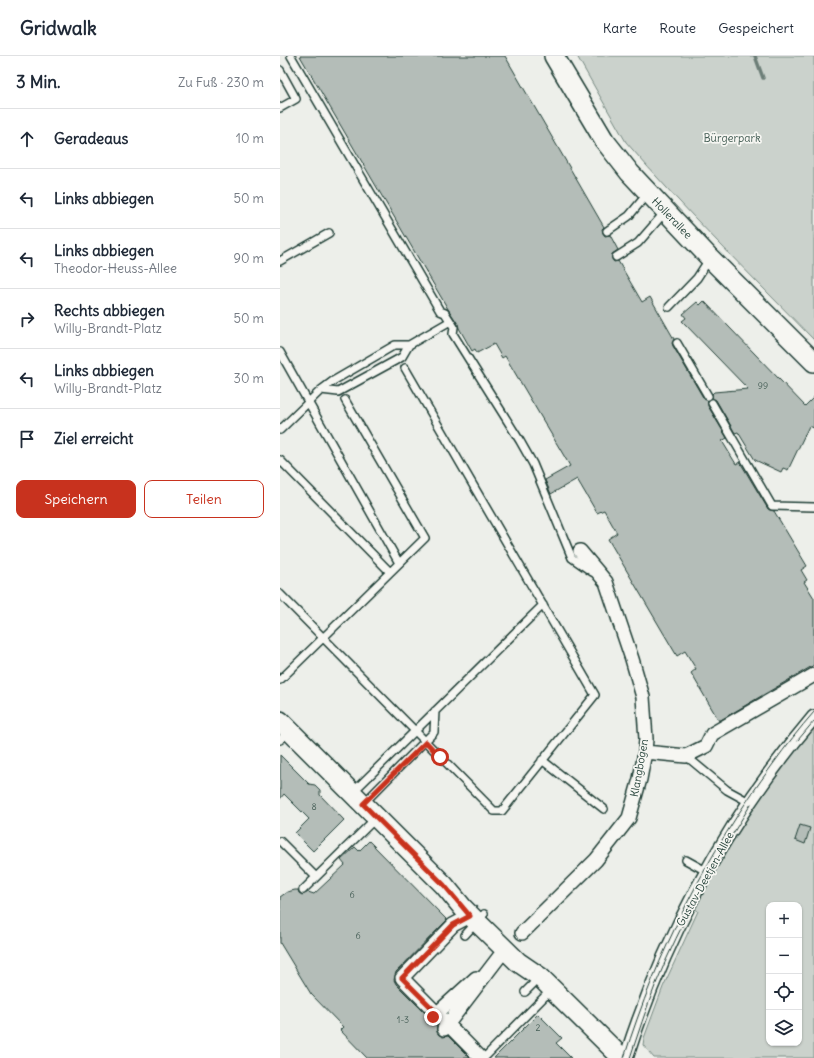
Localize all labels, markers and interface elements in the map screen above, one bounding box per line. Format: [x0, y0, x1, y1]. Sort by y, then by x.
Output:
text: Gridwalk [20, 16, 97, 40]
text: Karte [603, 19, 637, 37]
text: Route [659, 19, 696, 37]
text: Gespeichert [718, 19, 794, 37]
text: 3 Min. [16, 71, 61, 93]
text: Zu Fuß · 230 m [178, 74, 264, 91]
icon: ahead [16, 128, 38, 150]
text: Geradeaus [54, 129, 128, 148]
text: 10 m [236, 130, 264, 147]
park label: Bürgerpark [703, 131, 761, 145]
icon: left [16, 188, 38, 210]
text: Links abbiegen [54, 189, 154, 208]
text: 50 m [233, 190, 264, 207]
street label: Hollerallee [649, 194, 695, 242]
text: Links abbiegen [54, 241, 154, 260]
icon: left [16, 248, 38, 270]
text: 90 m [233, 250, 264, 267]
text: Theodor-Heuss-Allee [54, 260, 177, 277]
text: Rechts abbiegen [54, 301, 165, 320]
icon: right [16, 308, 38, 330]
text: 50 m [233, 310, 264, 327]
text: Willy-Brandt-Platz [54, 320, 162, 337]
text: Links abbiegen [54, 361, 154, 380]
icon: left [16, 368, 38, 390]
text: 30 m [234, 370, 264, 387]
text: Willy-Brandt-Platz [54, 380, 162, 397]
house number: 99 [758, 380, 768, 391]
icon: arrive [16, 428, 38, 450]
text: Ziel erreicht [54, 429, 133, 448]
button: Speichern [16, 480, 136, 518]
button: Teilen [144, 480, 264, 518]
street label: Klangbogen [627, 738, 651, 798]
route start [431, 748, 449, 766]
house number: 8 [311, 801, 317, 812]
street label: Gustav-Deetjen-Allee [673, 829, 737, 929]
house number: 6 [349, 889, 355, 900]
map controls [766, 902, 802, 1046]
button: + [766, 902, 802, 938]
house number: 6 [355, 930, 361, 941]
button: − [766, 938, 802, 974]
button: locate [766, 974, 802, 1010]
route end [424, 1008, 442, 1026]
button: layers [766, 1010, 802, 1046]
house number: 1-3 [397, 1014, 409, 1025]
house number: 2 [536, 1022, 541, 1033]

